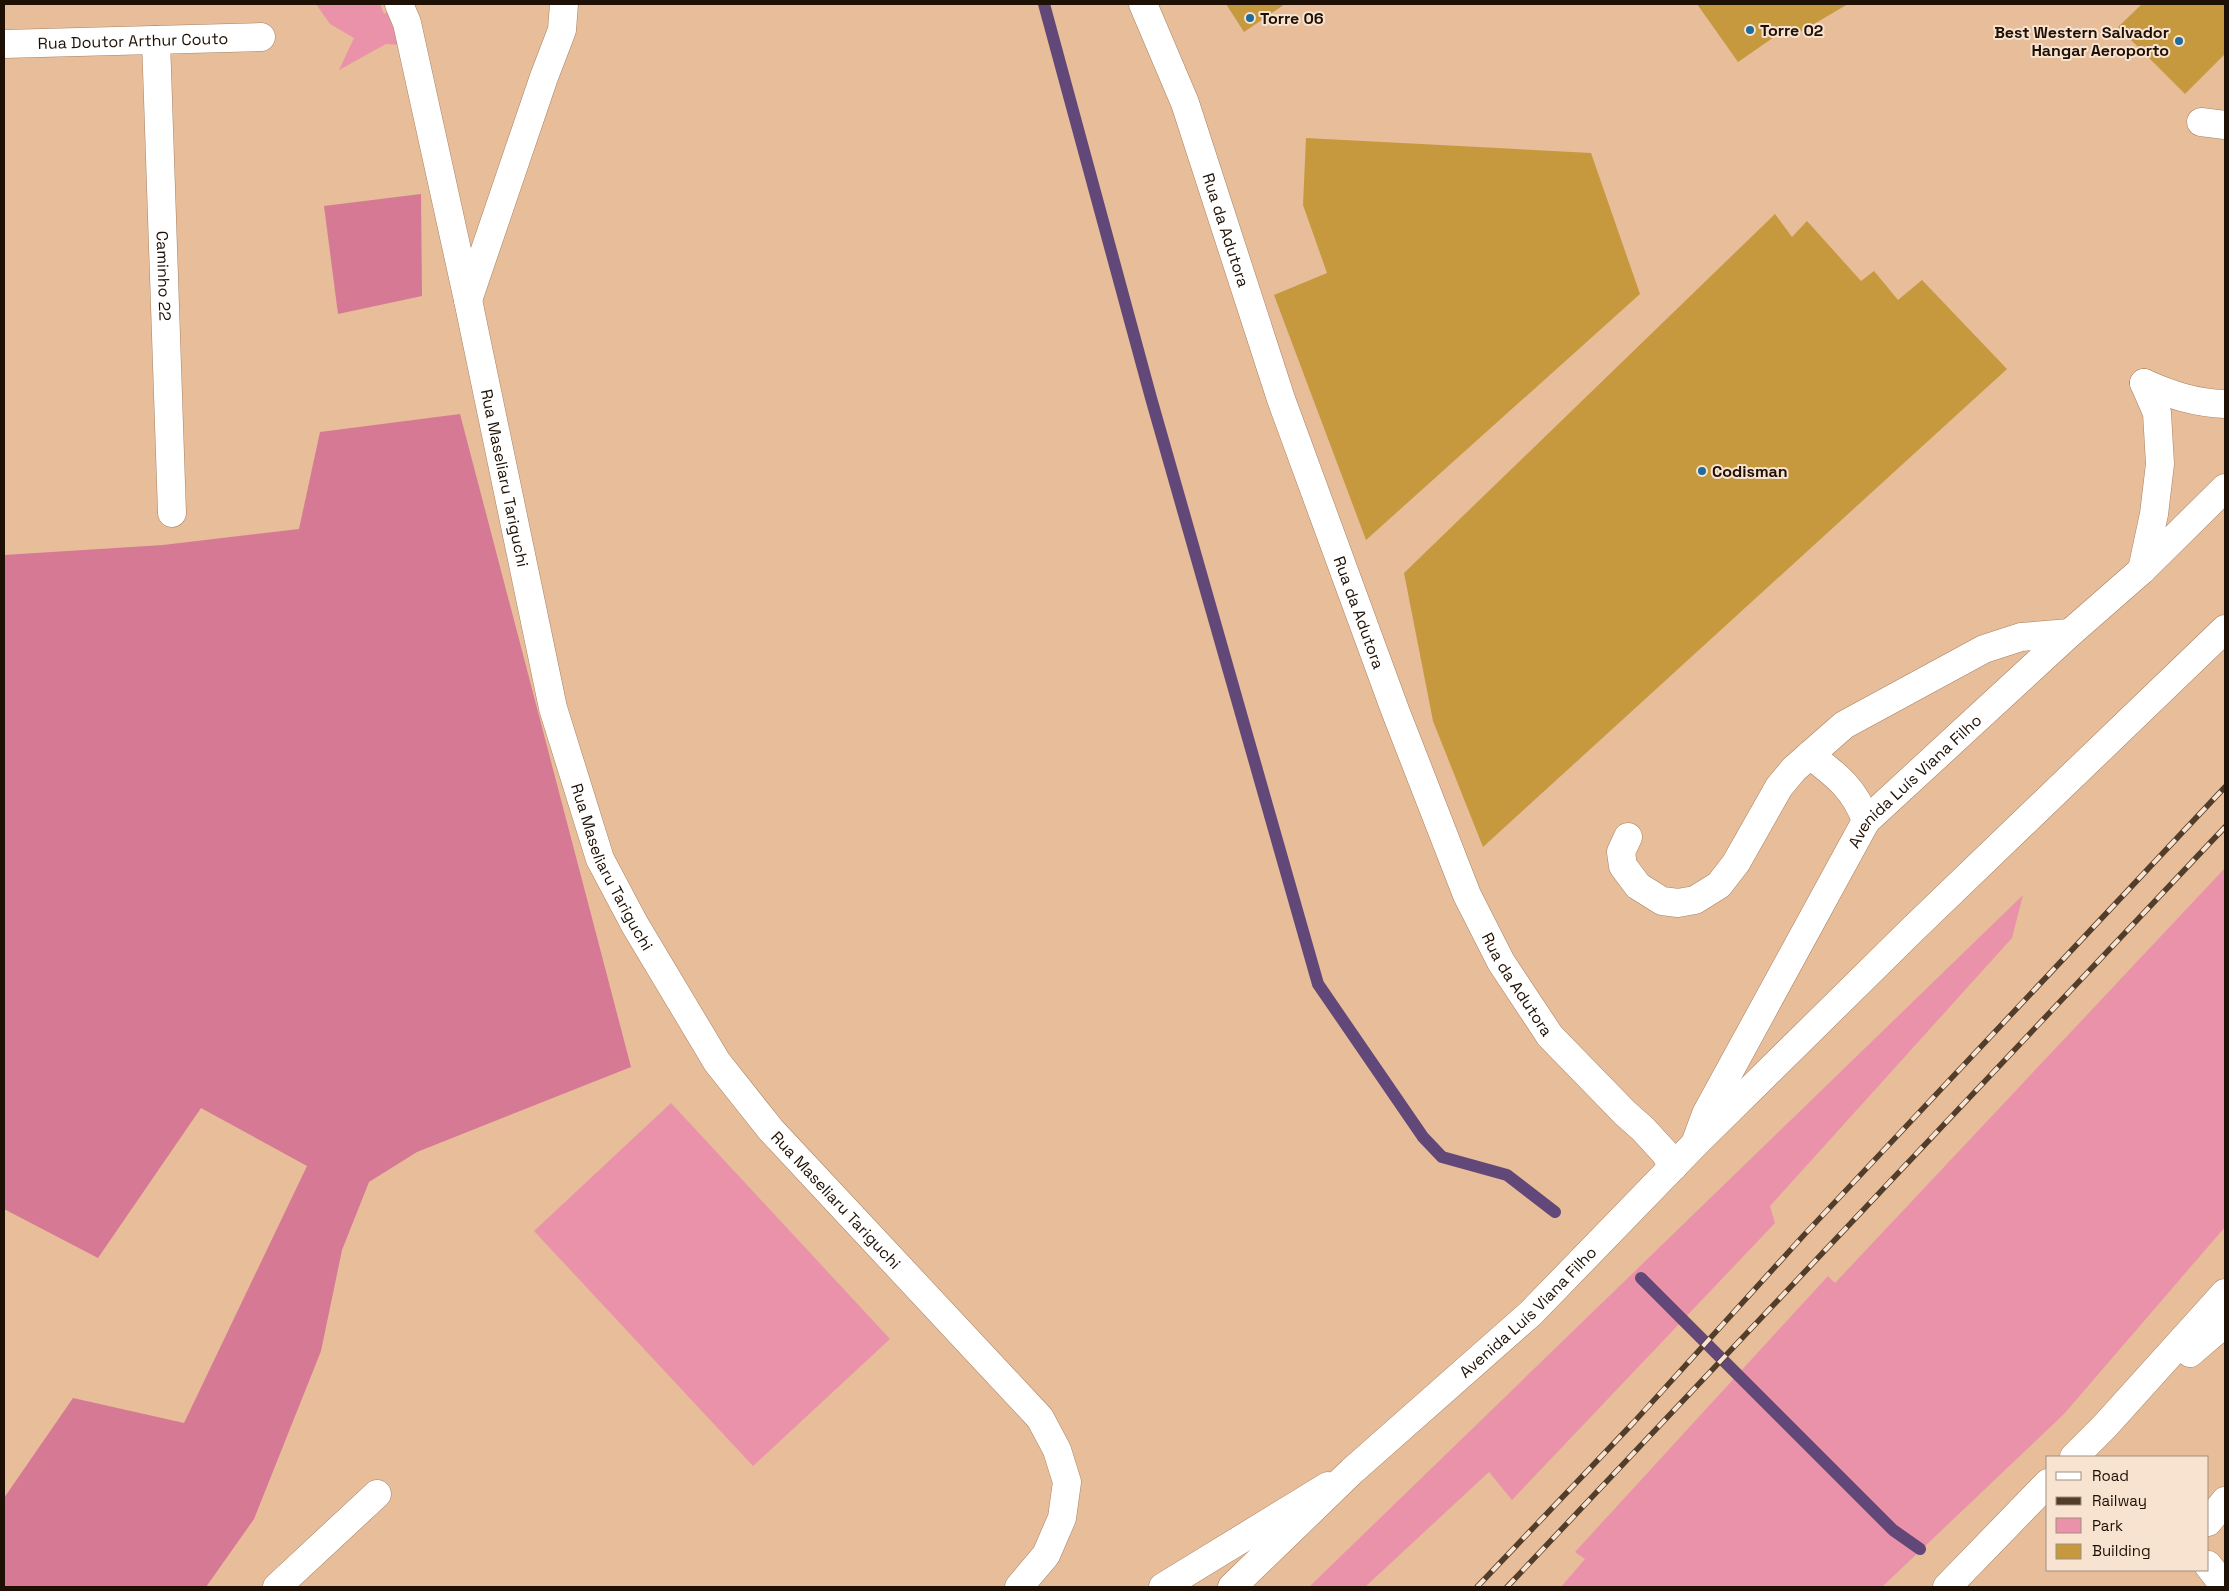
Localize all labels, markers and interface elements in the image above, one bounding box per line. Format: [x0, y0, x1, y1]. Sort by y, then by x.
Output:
place label: Torre 06 [1260, 8, 1324, 29]
marker: Torre 06 [1244, 12, 1256, 24]
place label: Torre 02 [1760, 20, 1823, 41]
place label: Best Western Salvador Hangar Aeroporto [1994, 22, 2169, 61]
marker: Torre 02 [1744, 24, 1756, 36]
street label: Rua Doutor Arthur Couto [37, 27, 228, 54]
marker: Best Western Salvador Hangar Aeroporto [2173, 35, 2185, 47]
street label: Rua da Adutora [1198, 170, 1254, 290]
street label: Caminho 22 [152, 230, 176, 321]
street label: Rua Maseliaru Tariguchi [476, 387, 534, 569]
place label: Codisman [1712, 461, 1788, 482]
marker: Codisman [1696, 465, 1708, 477]
street label: Rua da Adutora [1329, 553, 1390, 672]
street label: Avenida Luís Viana Filho [1843, 709, 1986, 851]
street label: Rua Maseliaru Tariguchi [567, 781, 658, 954]
street label: Rua da Adutora [1477, 929, 1558, 1040]
street label: Rua Maseliaru Tariguchi [767, 1126, 906, 1273]
street label: Avenida Luís Viana Filho [1455, 1242, 1601, 1382]
legend [2046, 1456, 2209, 1571]
text: Road [2092, 1466, 2129, 1485]
text: Railway [2092, 1491, 2147, 1510]
text: Park [2092, 1516, 2123, 1535]
text: Building [2092, 1541, 2151, 1560]

